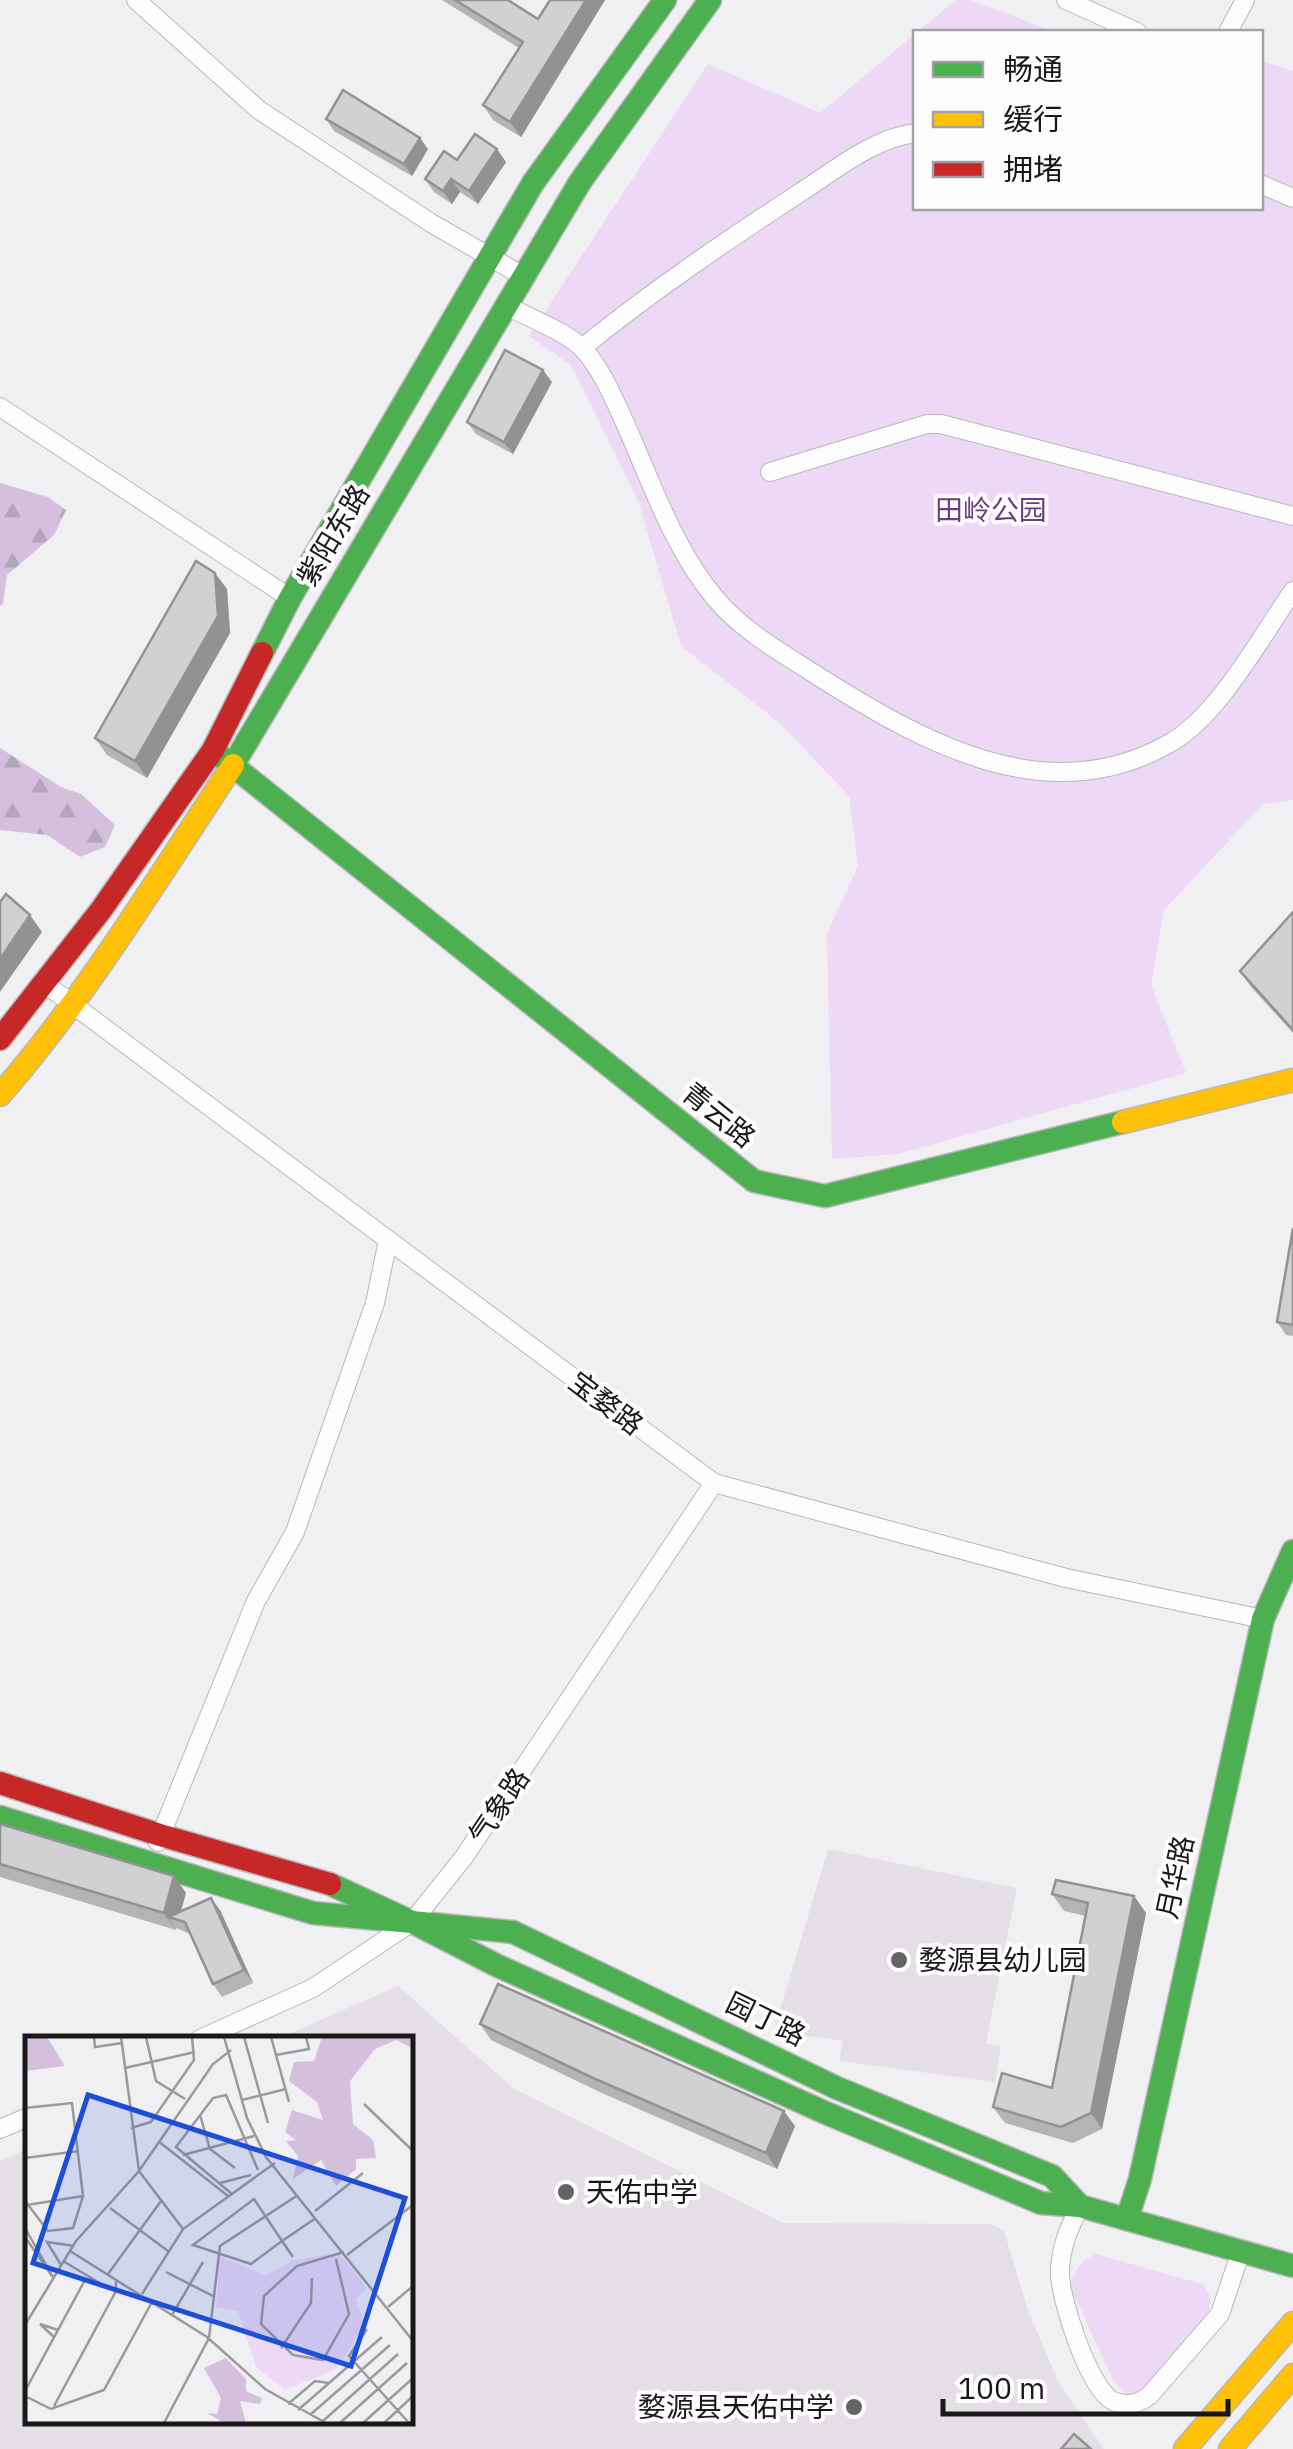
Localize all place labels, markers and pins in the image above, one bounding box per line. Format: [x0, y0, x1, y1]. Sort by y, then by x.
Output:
place label: 婺源县幼儿园 [919, 1941, 1087, 1978]
marker: 婺源县幼儿园 [888, 1949, 910, 1971]
place label: 天佑中学 [586, 2173, 698, 2210]
marker: 天佑中学 [555, 2181, 577, 2203]
place label: 婺源县天佑中学 [638, 2388, 834, 2425]
marker: 婺源县天佑中学 [843, 2396, 865, 2418]

